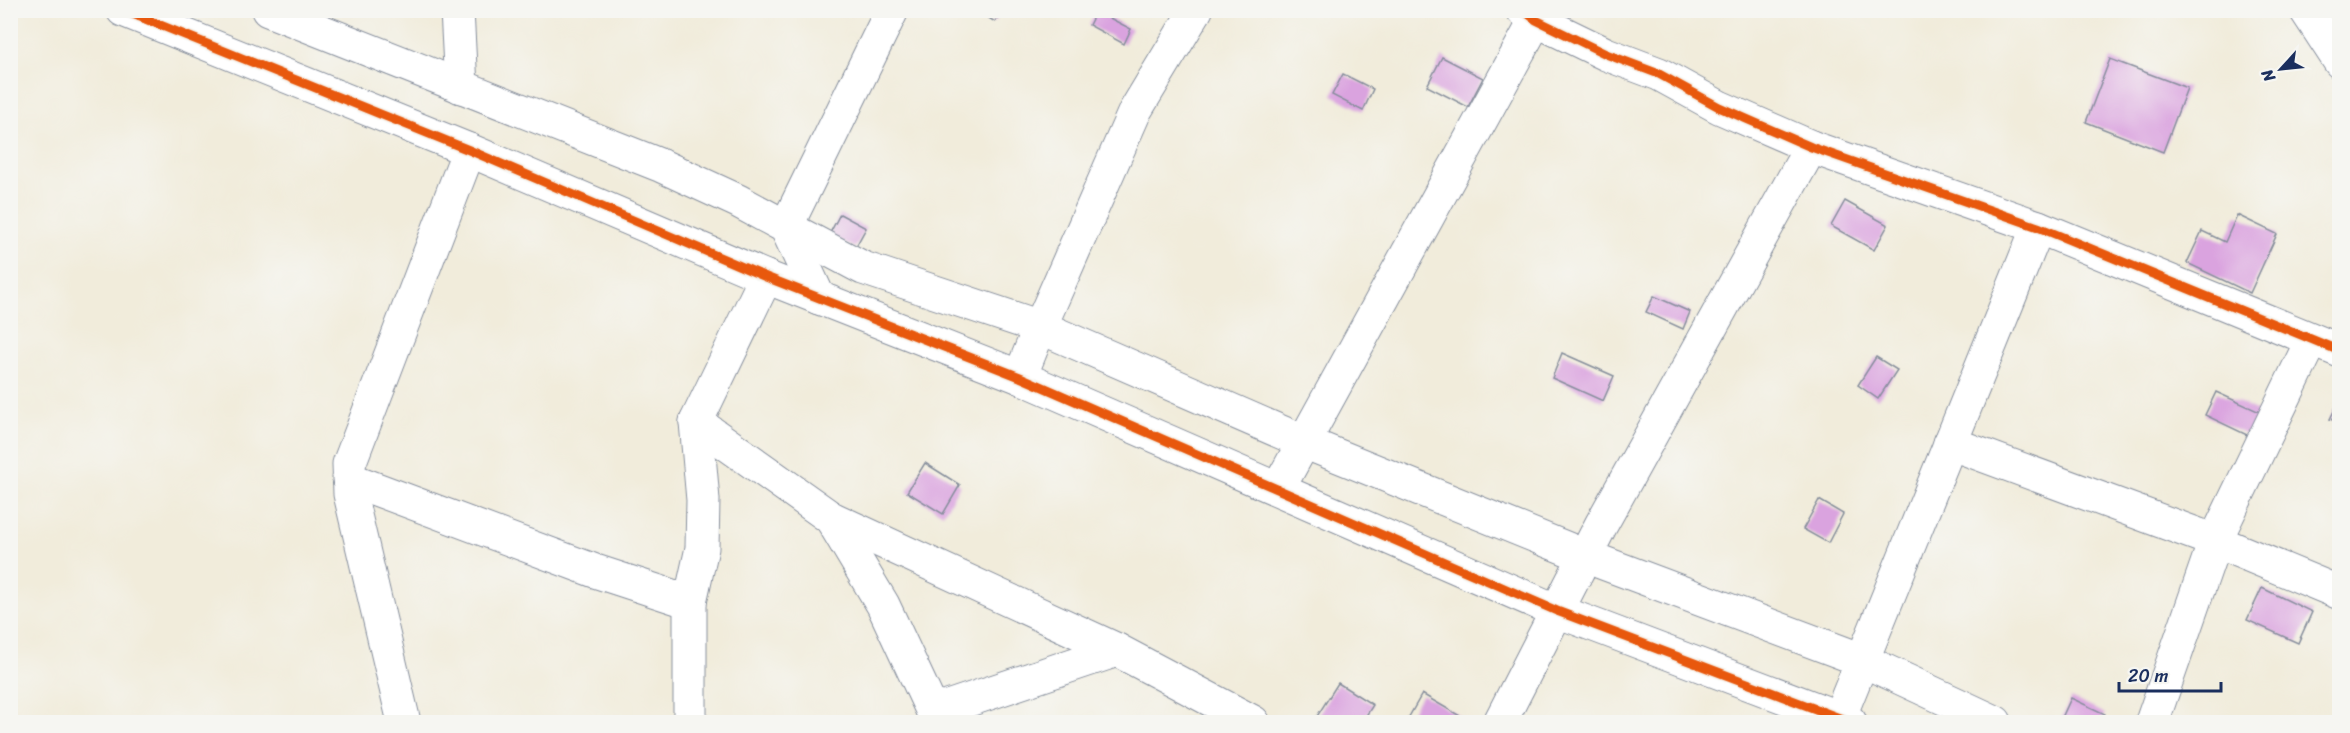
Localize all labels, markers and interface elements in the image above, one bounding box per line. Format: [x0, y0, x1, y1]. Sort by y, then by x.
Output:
north arrow [2251, 39, 2311, 99]
text: N [2252, 63, 2284, 88]
scale bar [2119, 655, 2221, 693]
text: 20 m [2128, 660, 2168, 692]

